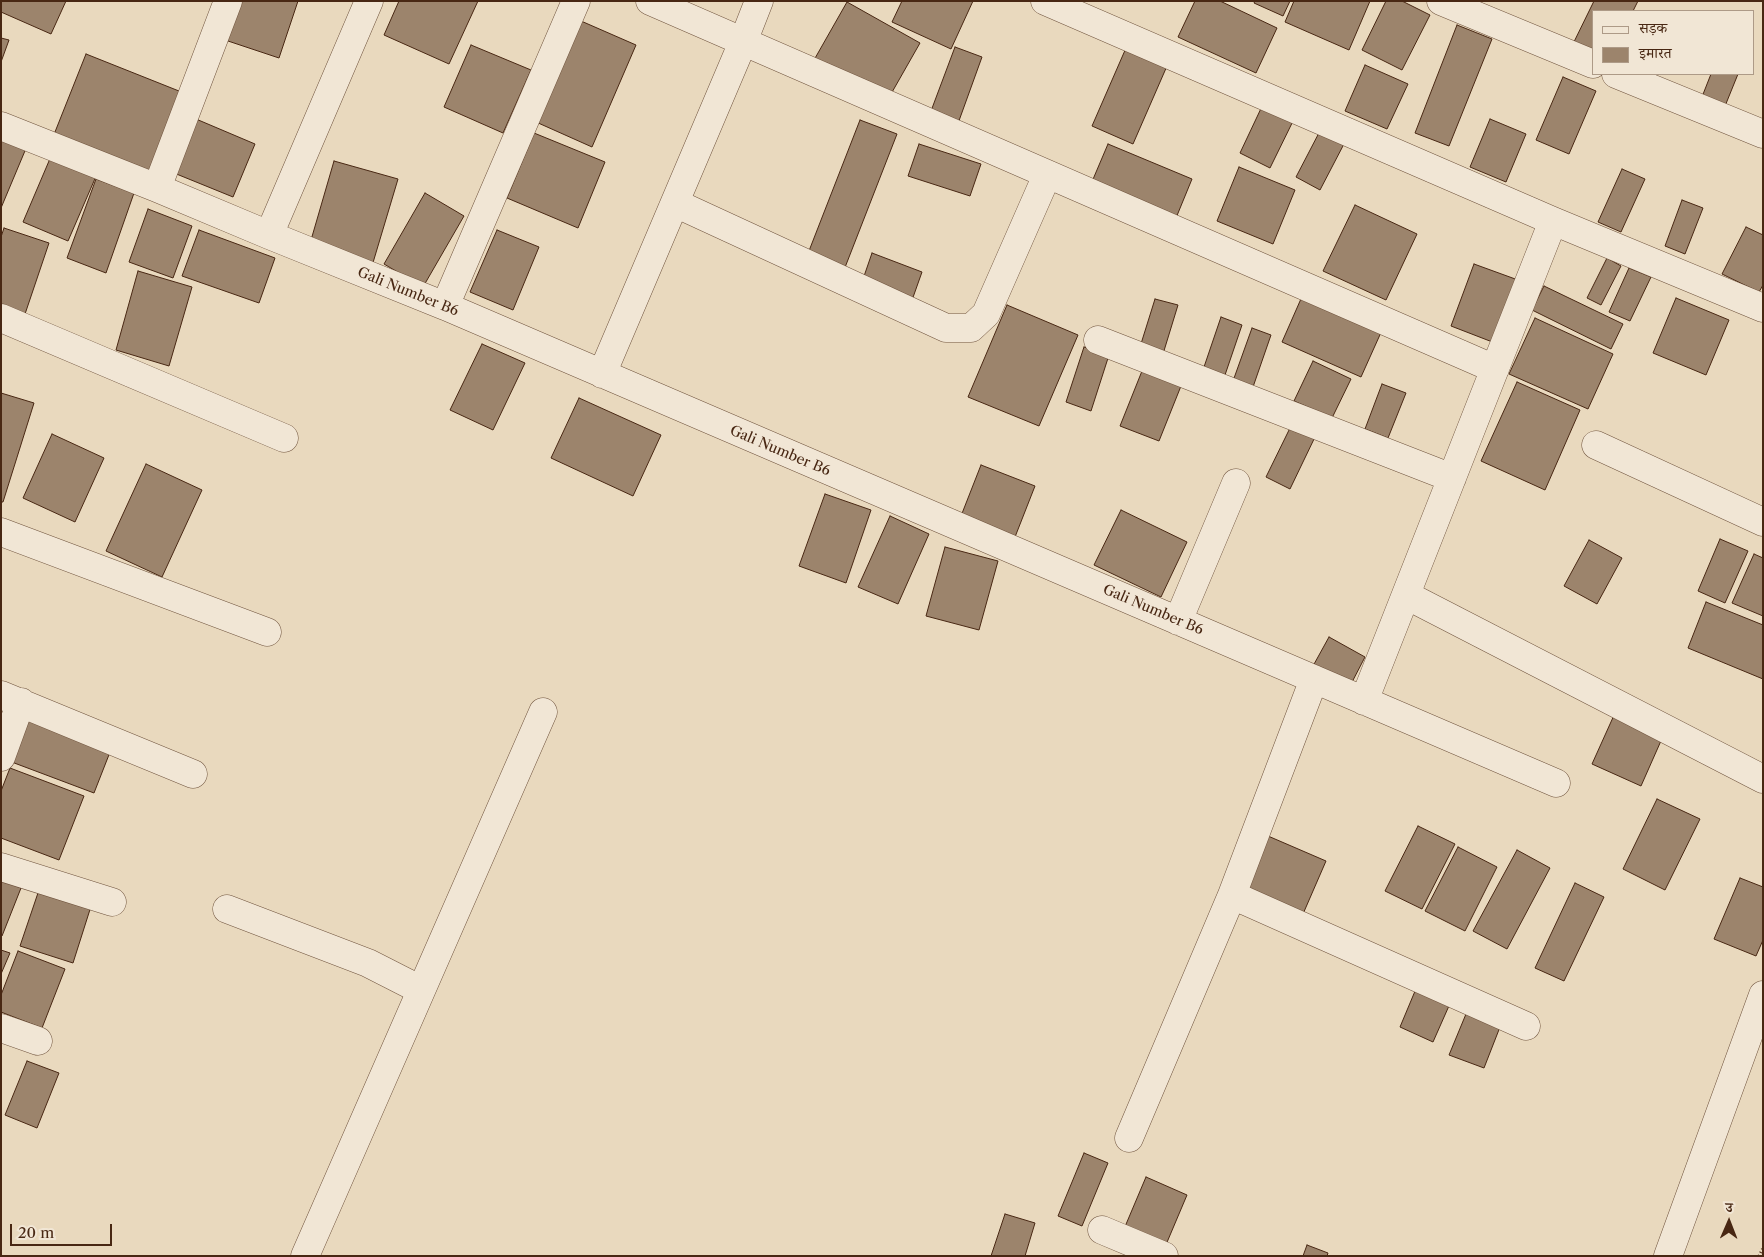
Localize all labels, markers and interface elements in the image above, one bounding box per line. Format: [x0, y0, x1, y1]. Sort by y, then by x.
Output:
legend [1592, 10, 1754, 75]
text: सड़क [1639, 18, 1667, 37]
text: इमारत [1639, 43, 1672, 62]
street label: Gali Number B6 [355, 264, 461, 320]
street label: Gali Number B6 [727, 422, 833, 480]
street label: Gali Number B6 [1100, 581, 1206, 639]
north arrow [1704, 1197, 1754, 1247]
text: उ [1726, 1198, 1733, 1216]
scale bar [12, 1214, 115, 1246]
text: 20 m [18, 1223, 54, 1242]

